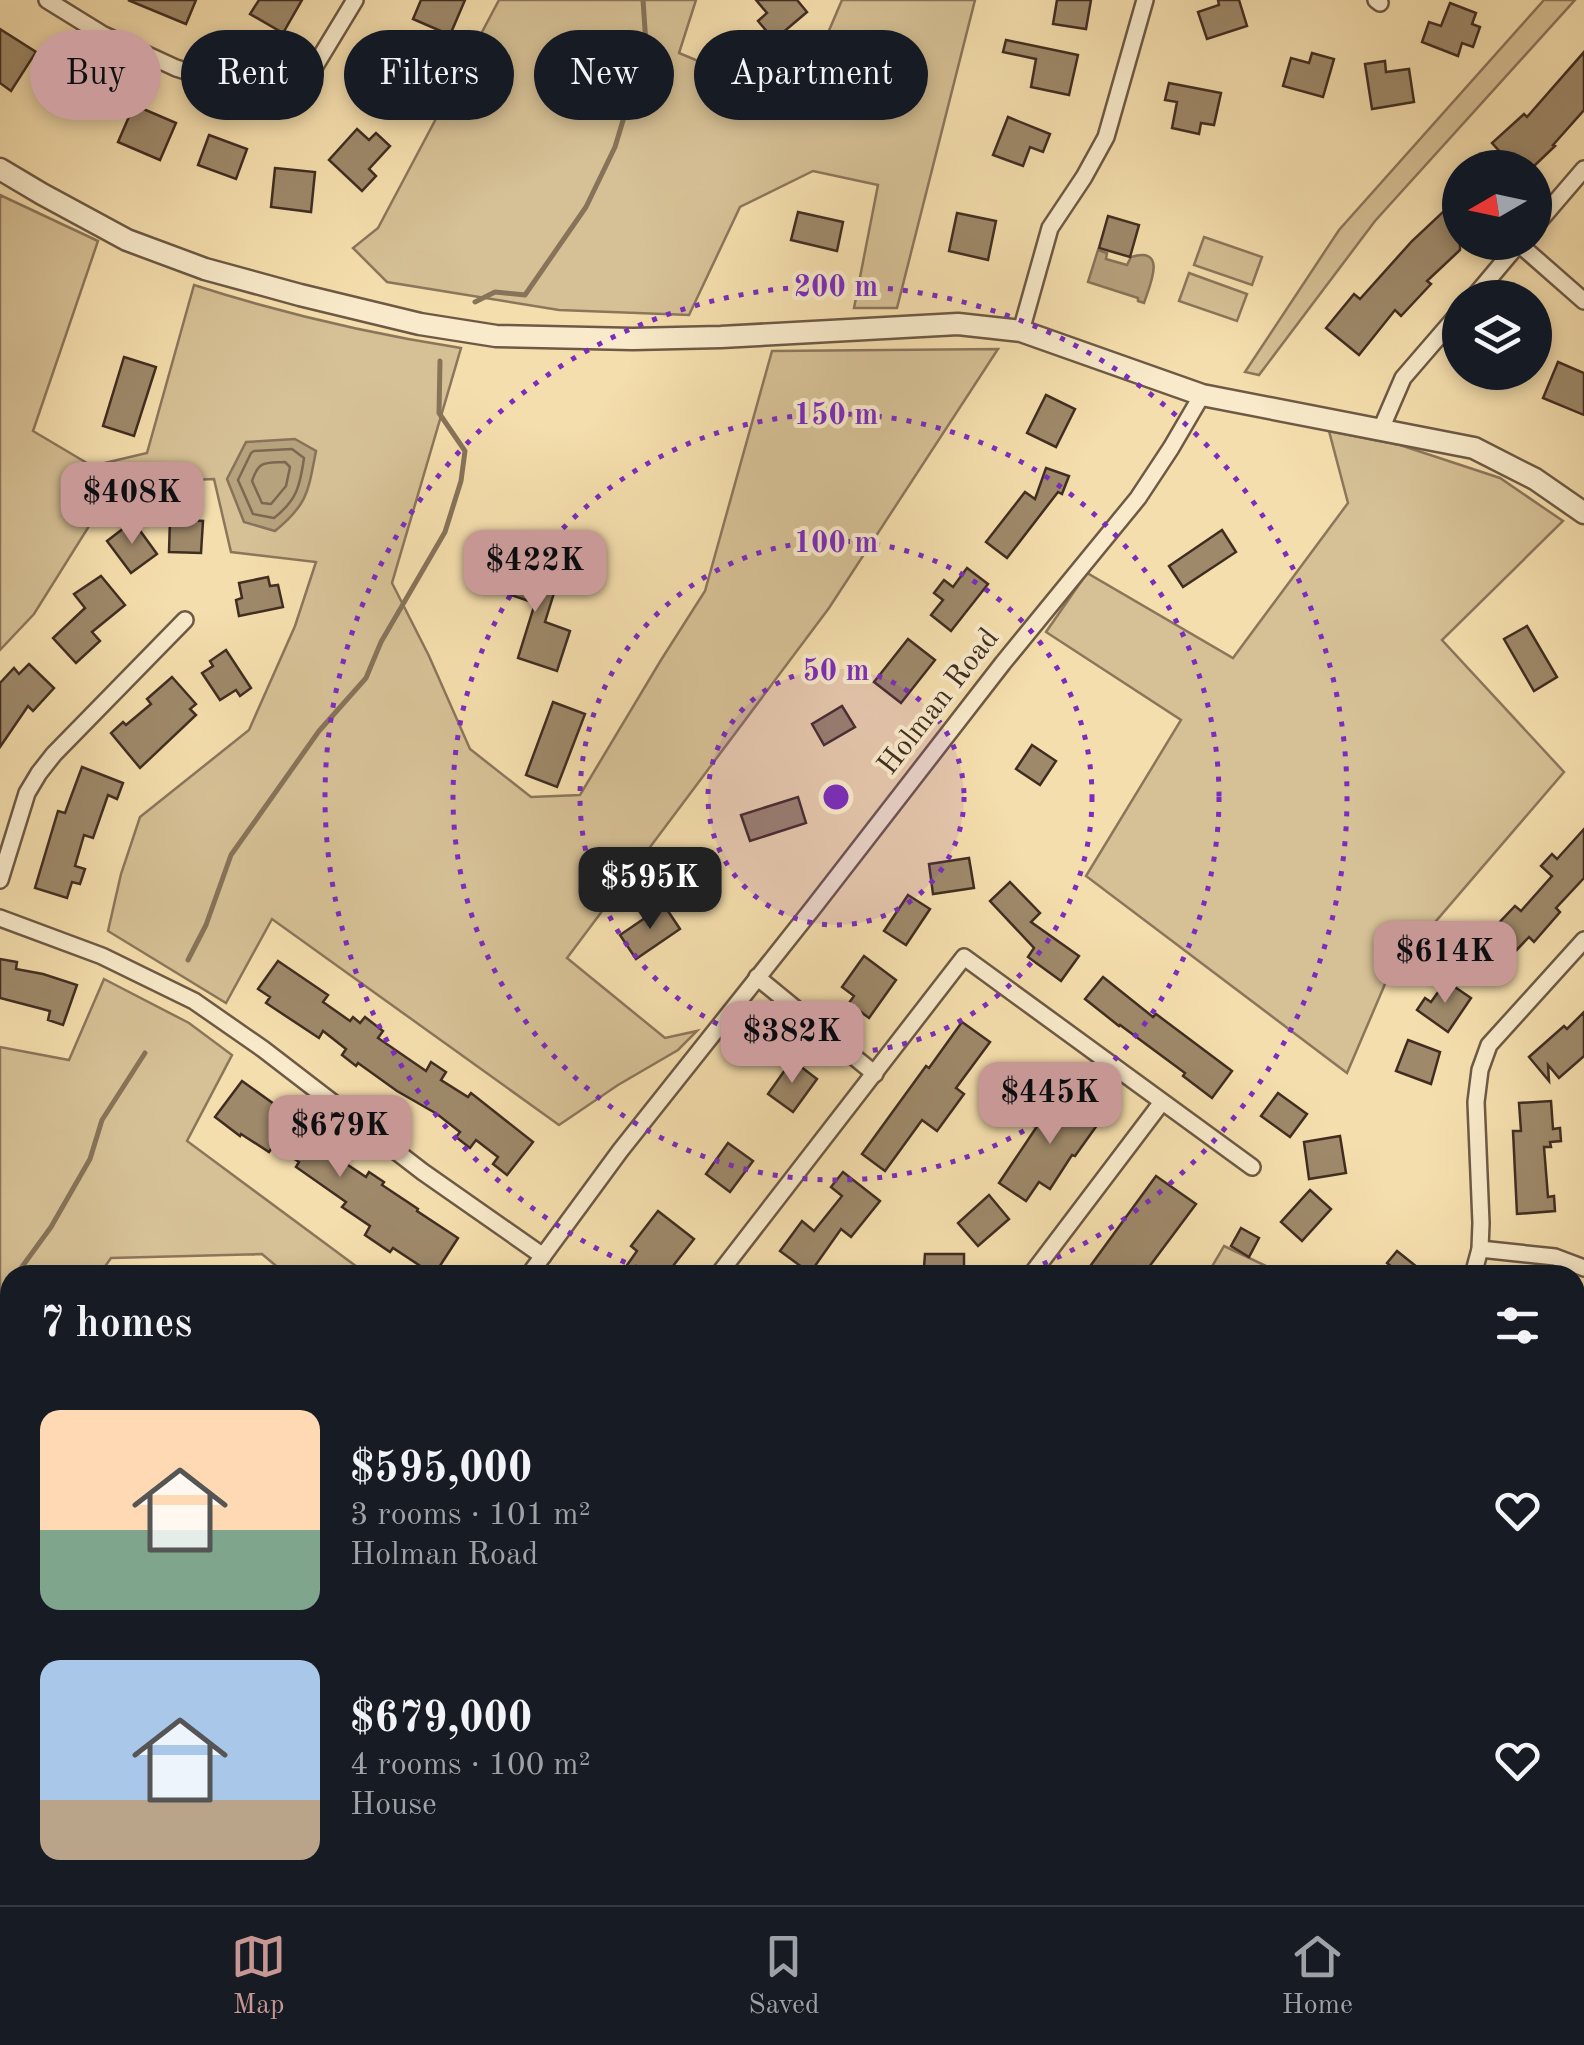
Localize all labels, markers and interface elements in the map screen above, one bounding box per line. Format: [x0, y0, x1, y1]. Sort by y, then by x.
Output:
chip: Buy [30, 30, 161, 120]
chip: Rent [181, 30, 324, 120]
chip: Filters [344, 30, 514, 120]
chip: New [534, 30, 674, 120]
chip: Apartment [694, 30, 928, 120]
north arrow [1442, 150, 1552, 260]
map controls [1442, 150, 1552, 390]
text: 200 m [794, 273, 878, 303]
button: layers [1442, 280, 1552, 390]
text: 150 m [794, 401, 878, 431]
pin: $408K [62, 462, 202, 547]
text: $408K [83, 478, 181, 510]
text: 100 m [794, 529, 878, 559]
pin: $422K [465, 530, 605, 615]
text: $422K [486, 546, 584, 578]
street label: Holman Road [873, 623, 1005, 781]
text: 50 m [802, 657, 870, 687]
centre of rings [818, 779, 854, 815]
pin: $595K [580, 847, 720, 932]
text: $595K [601, 863, 699, 895]
pin: $614K [1375, 921, 1515, 1006]
text: $614K [1396, 937, 1494, 969]
pin: $382K [722, 1001, 862, 1086]
text: $382K [743, 1017, 841, 1049]
pin: $445K [980, 1062, 1120, 1147]
text: $445K [1001, 1078, 1099, 1110]
pin: $679K [270, 1095, 410, 1180]
text: $679K [291, 1111, 389, 1143]
icon: filters [1490, 1298, 1545, 1353]
text: 7 homes [40, 1304, 192, 1346]
text: $595,000 [350, 1449, 532, 1491]
icon: home [120, 1450, 240, 1570]
icon: heart [1490, 1483, 1545, 1538]
text: 3 rooms · 101 m² [350, 1500, 591, 1532]
text: Holman Road [350, 1540, 538, 1572]
text: $679,000 [350, 1699, 532, 1741]
icon: home [120, 1700, 240, 1820]
icon: heart [1490, 1733, 1545, 1788]
text: 4 rooms · 100 m² [350, 1750, 591, 1782]
text: House [350, 1790, 437, 1822]
tab: Map [231, 1929, 286, 2024]
tab: Saved [748, 1929, 820, 2024]
tab: Home [1282, 1929, 1353, 2024]

